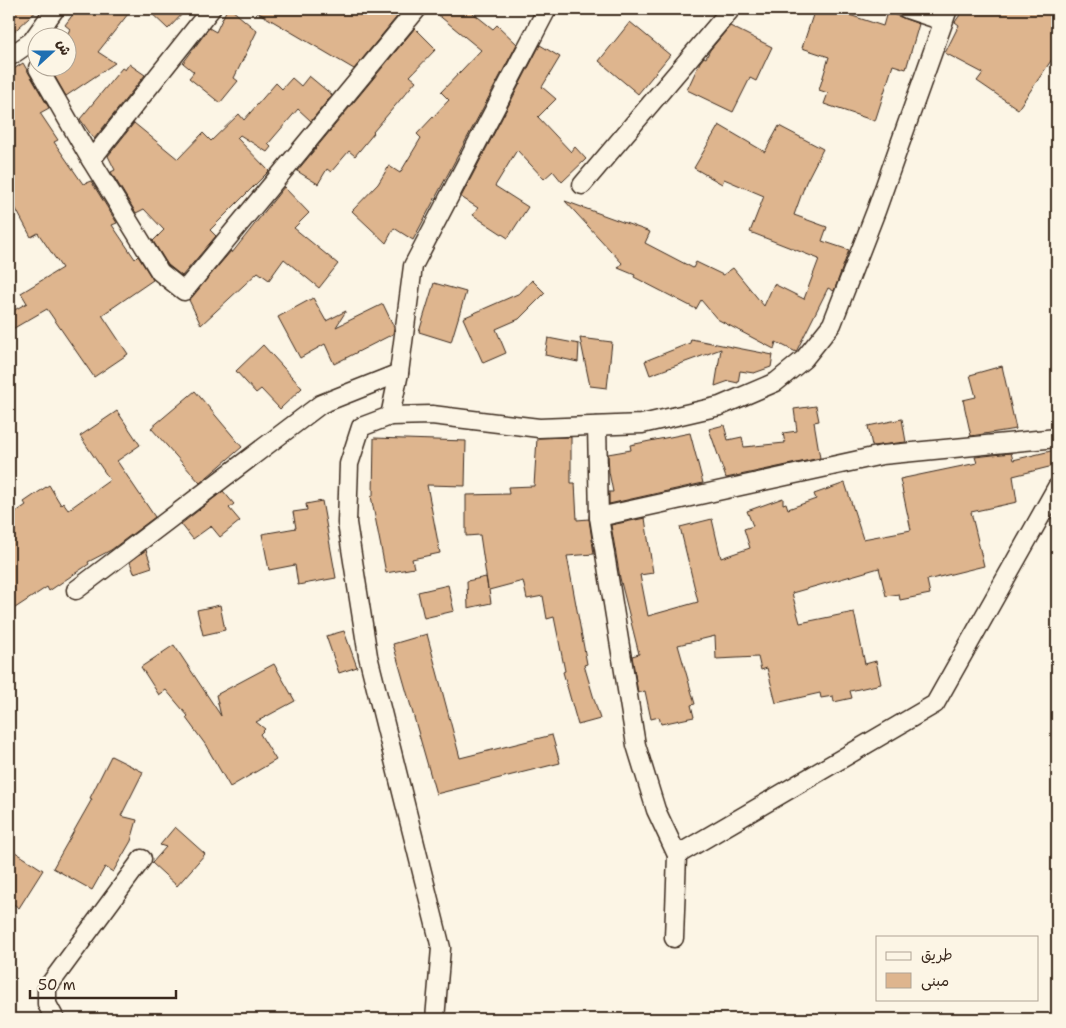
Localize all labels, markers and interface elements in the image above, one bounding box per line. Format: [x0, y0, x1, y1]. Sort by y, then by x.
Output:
north arrow [28, 28, 78, 78]
text: ش [53, 37, 75, 58]
legend [876, 936, 1038, 1000]
text: طريق [921, 945, 953, 965]
scale bar [30, 968, 176, 1000]
text: مبنى [921, 971, 949, 991]
text: 50 m [38, 975, 76, 995]

